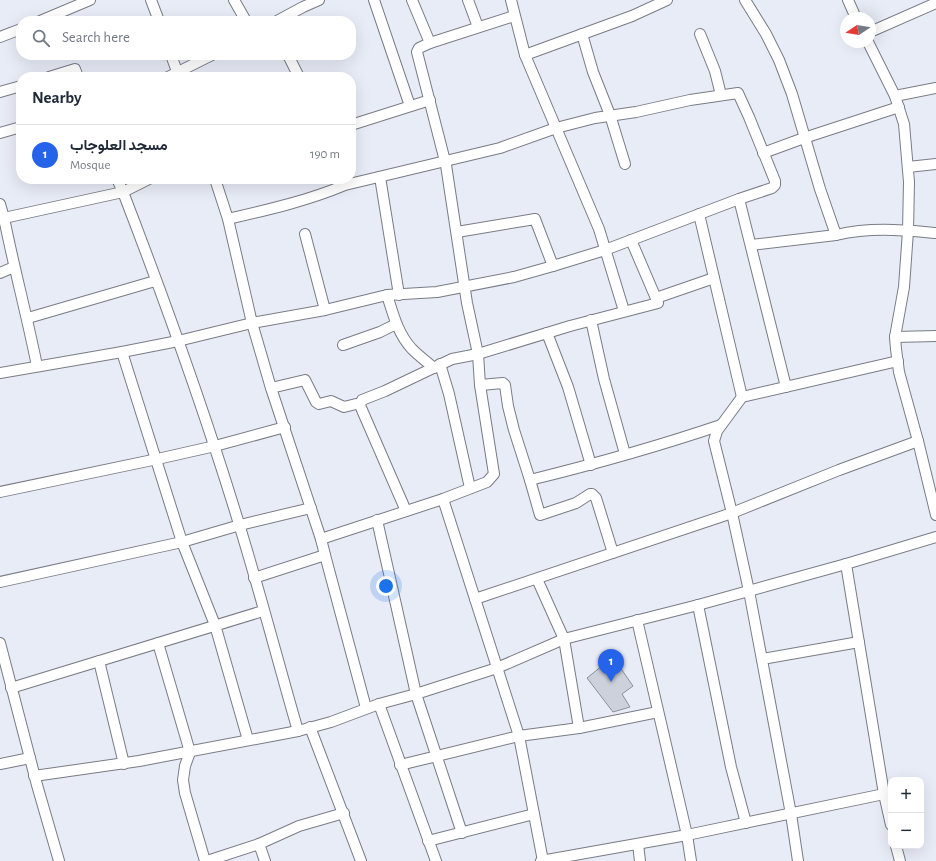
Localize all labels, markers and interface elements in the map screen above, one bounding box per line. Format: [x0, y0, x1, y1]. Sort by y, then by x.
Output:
north arrow [840, 12, 876, 48]
search box [16, 16, 356, 60]
icon: search [30, 27, 52, 49]
text: Search here [62, 30, 130, 45]
text: Nearby [32, 89, 82, 106]
text: مسجد العلوجاب [70, 138, 168, 153]
text: 1 [43, 148, 47, 161]
text: 190 m [310, 148, 340, 161]
text: Mosque [70, 159, 110, 172]
your location [376, 576, 396, 596]
pin: 1 [598, 649, 624, 682]
map controls [888, 777, 924, 849]
button: + [888, 777, 924, 813]
button: − [888, 813, 924, 849]

